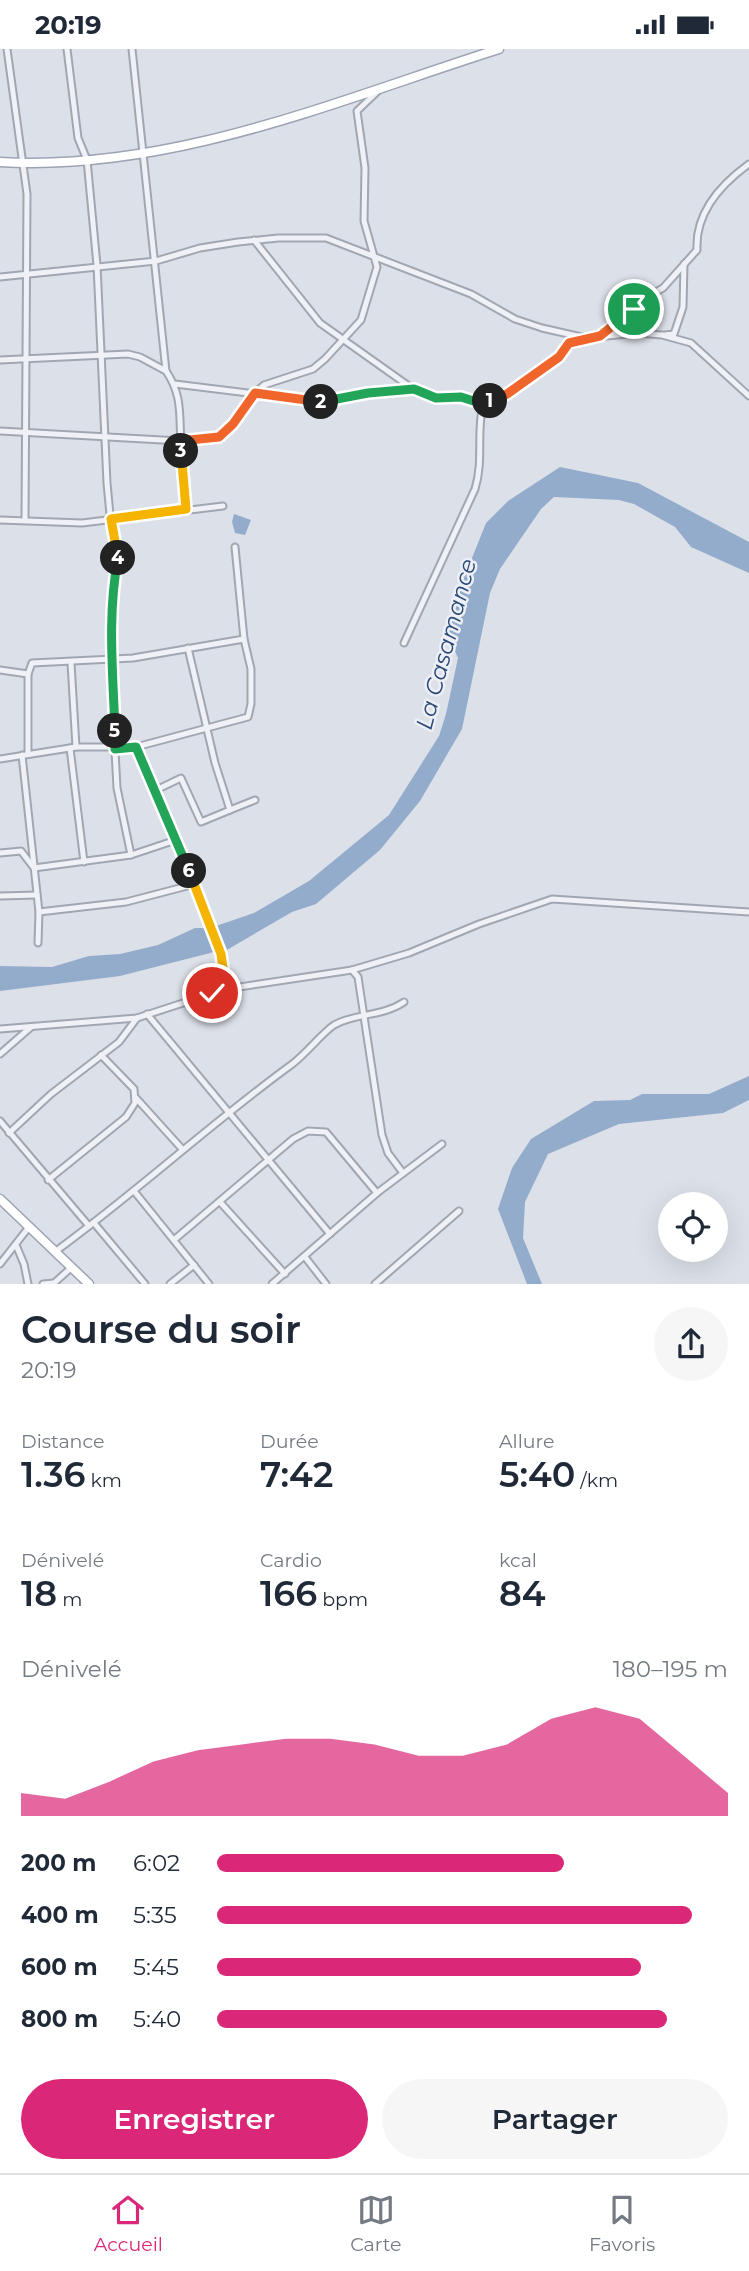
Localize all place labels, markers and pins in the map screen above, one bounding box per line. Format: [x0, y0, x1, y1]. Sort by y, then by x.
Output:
pin [604, 279, 664, 339]
pin: 1 [472, 383, 508, 419]
pin: 2 [304, 385, 338, 419]
pin: 3 [164, 433, 198, 469]
pin: 4 [100, 540, 136, 575]
pin: 5 [97, 713, 132, 749]
pin: 6 [172, 853, 206, 889]
pin [182, 963, 242, 1023]

